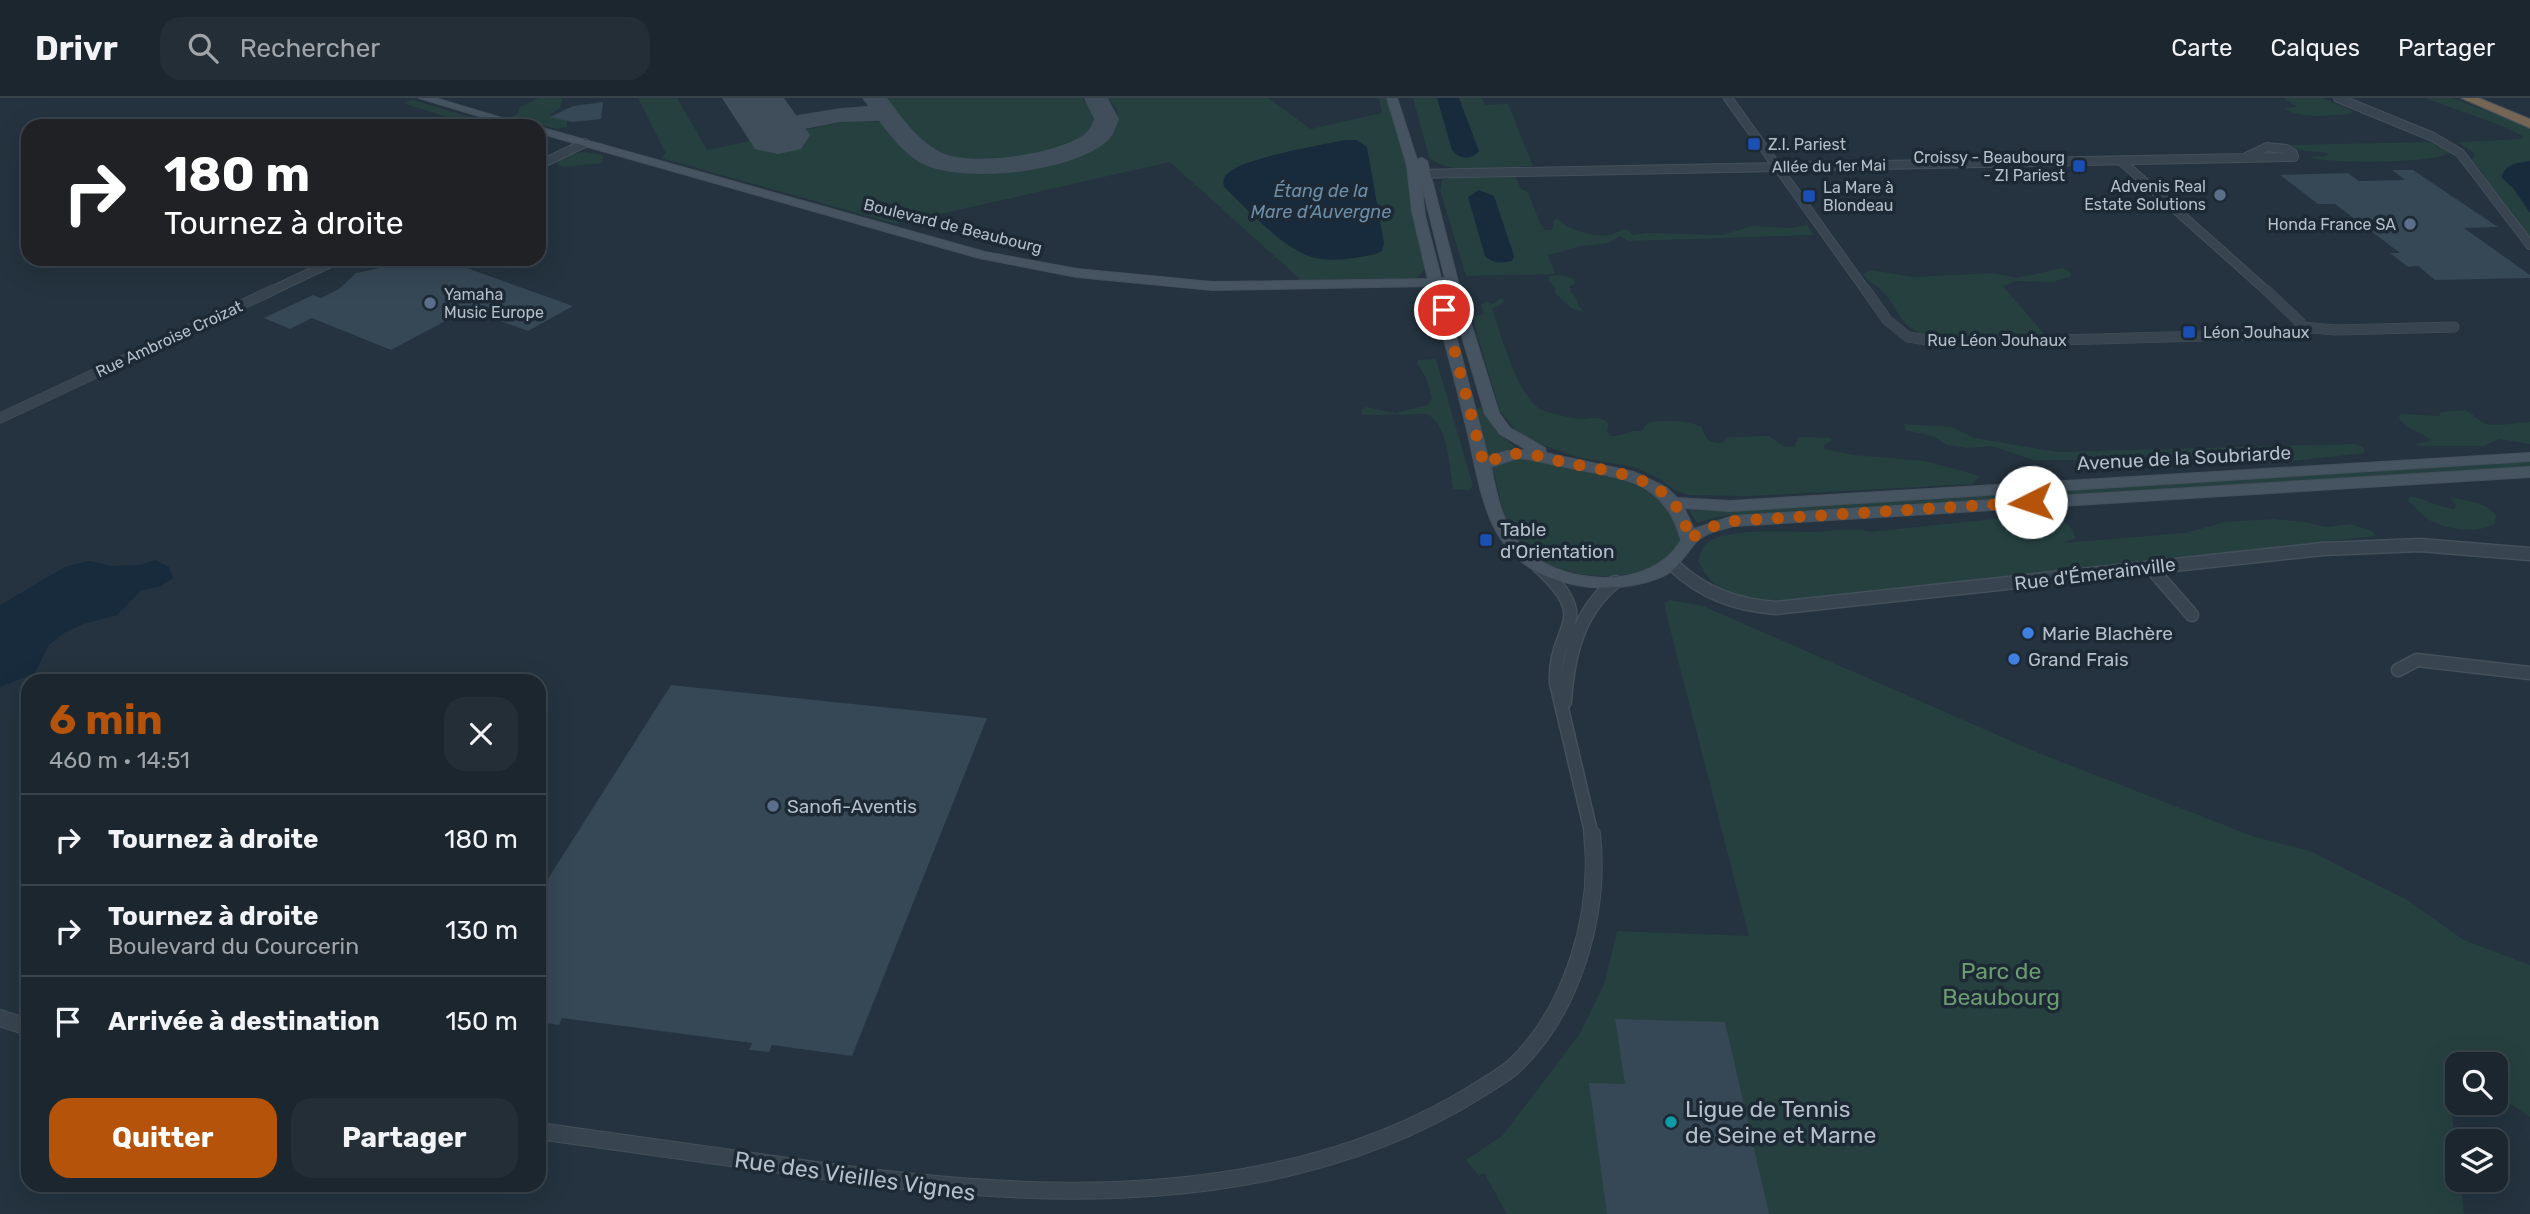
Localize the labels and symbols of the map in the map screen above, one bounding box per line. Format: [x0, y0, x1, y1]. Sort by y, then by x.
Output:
place label: Z.I. Pariest [1768, 135, 1846, 154]
marker: Z.I. Pariest [1746, 136, 1762, 152]
place label: Croissy - Beaubourg - ZI Pariest [1913, 148, 2065, 185]
street label: Allée du 1er Mai [1772, 156, 1886, 176]
marker: Croissy - Beaubourg - ZI Pariest [2071, 158, 2087, 174]
place label: Advenis Real Estate Solutions [2084, 177, 2206, 214]
place label: La Mare à Blondeau [1823, 178, 1894, 215]
water label: Étang de la Mare d’Auvergne [1251, 180, 1391, 223]
marker: Advenis Real Estate Solutions [2212, 187, 2228, 203]
marker: La Mare à Blondeau [1801, 188, 1817, 204]
street label: Boulevard de Beaubourg [862, 195, 1044, 257]
place label: Honda France SA [2268, 215, 2396, 234]
marker: Honda France SA [2402, 216, 2418, 232]
pin [1414, 280, 1474, 340]
place label: Yamaha Music Europe [444, 285, 544, 322]
marker: Yamaha Music Europe [422, 295, 438, 311]
street label: Rue Ambroise Croizat [93, 297, 245, 381]
place label: Léon Jouhaux [2203, 323, 2310, 342]
marker: Léon Jouhaux [2181, 324, 2197, 340]
street label: Rue Léon Jouhaux [1927, 331, 2067, 350]
street label: Avenue de la Soubriarde [2076, 441, 2292, 475]
position arrow [1994, 465, 2068, 539]
place label: Table d'Orientation [1500, 518, 1614, 563]
marker: Table d'Orientation [1478, 532, 1494, 548]
street label: Rue d'Émerainville [2013, 553, 2177, 595]
place label: Marie Blachère [2042, 622, 2173, 645]
marker: Marie Blachère [2020, 625, 2036, 641]
place label: Grand Frais [2028, 648, 2129, 671]
marker: Grand Frais [2006, 651, 2022, 667]
place label: Sanofi-Aventis [787, 795, 917, 818]
marker: Sanofi-Aventis [765, 798, 781, 814]
park label: Parc de Beaubourg [1942, 957, 2060, 1011]
place label: Ligue de Tennis de Seine et Marne [1685, 1095, 1876, 1149]
marker: Ligue de Tennis de Seine et Marne [1663, 1114, 1679, 1130]
street label: Rue des Vieilles Vignes [733, 1145, 977, 1207]

